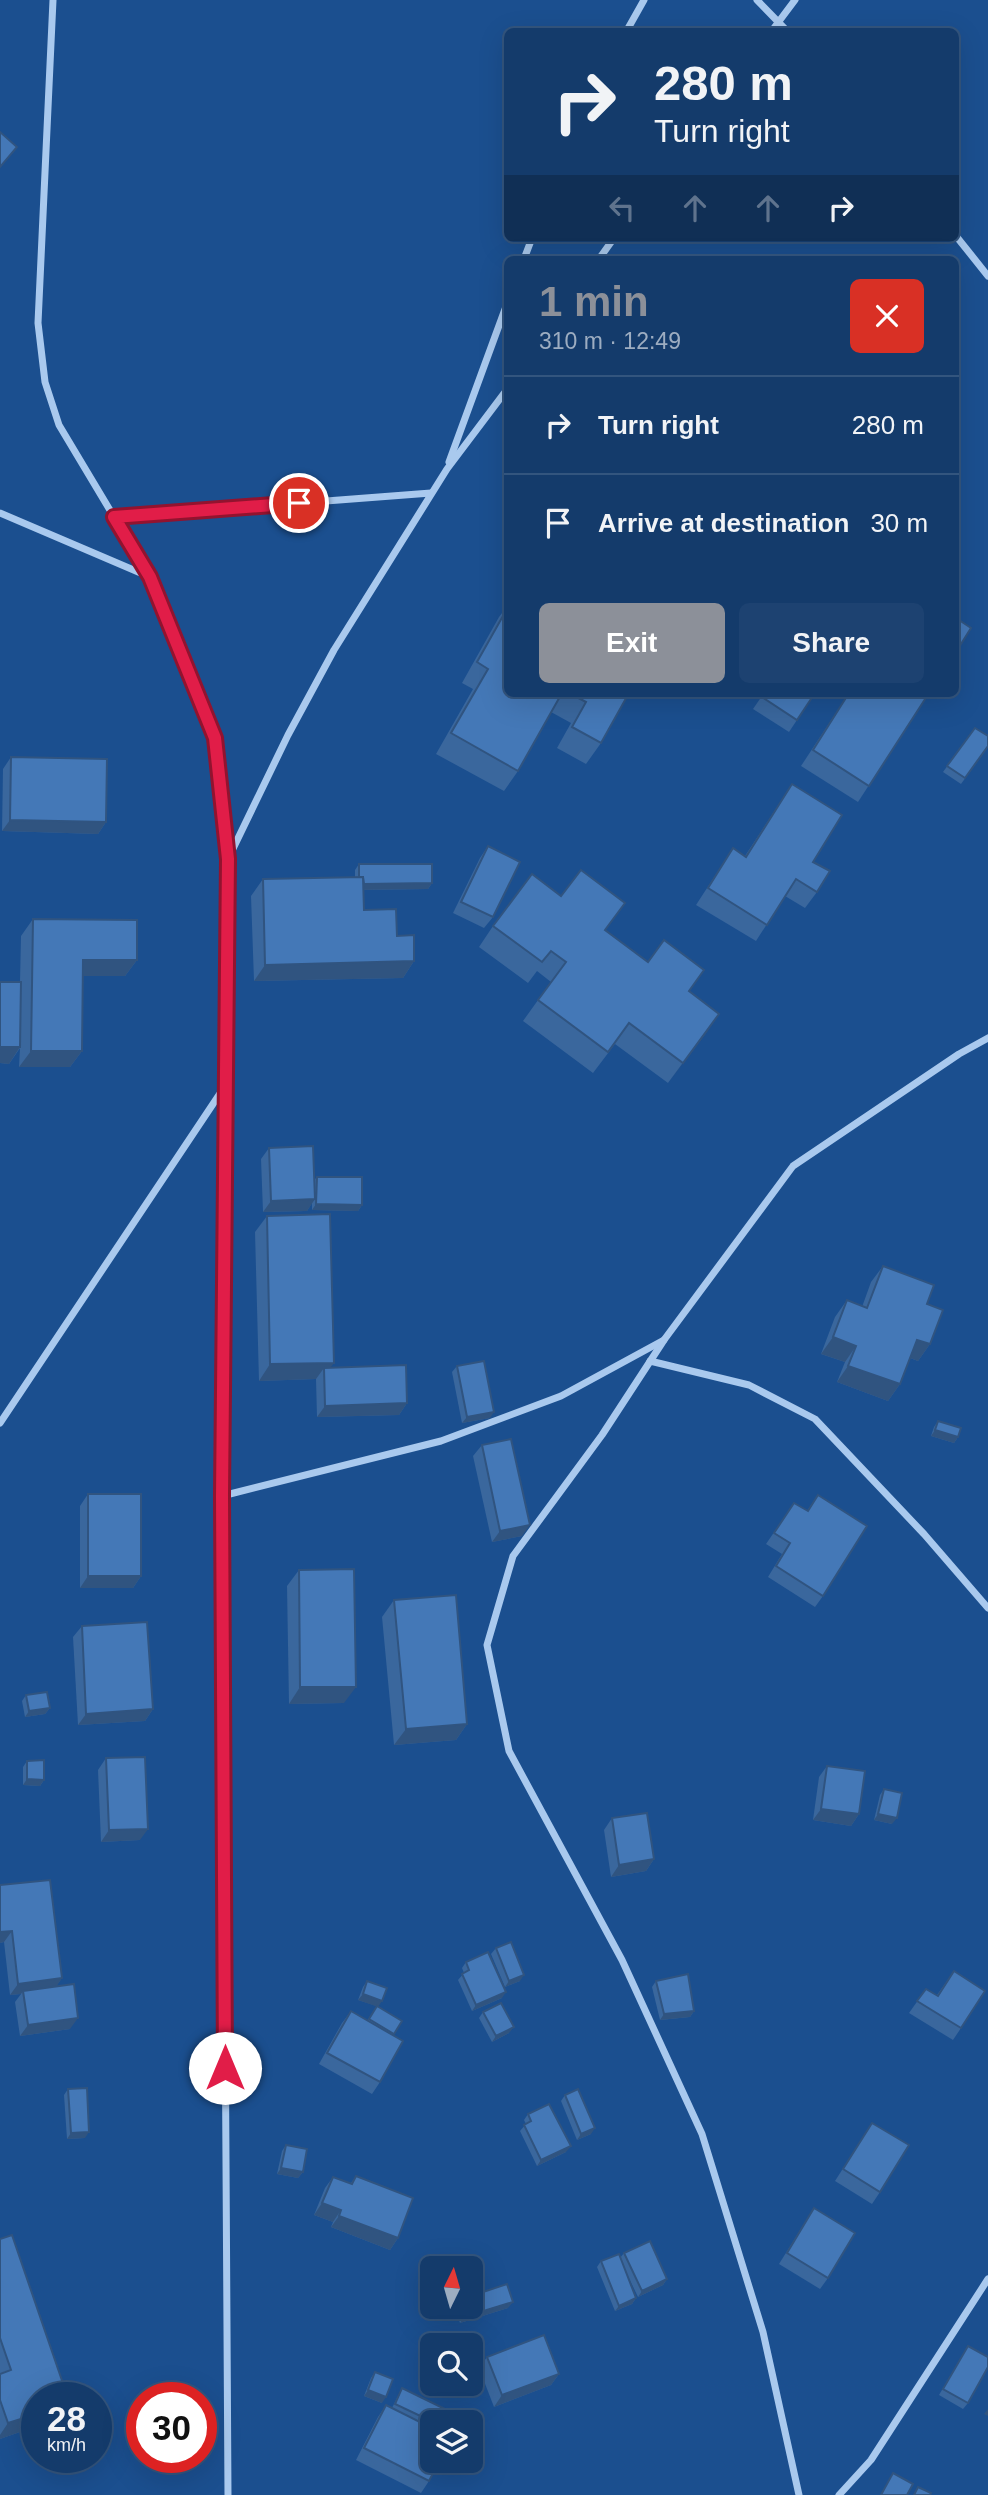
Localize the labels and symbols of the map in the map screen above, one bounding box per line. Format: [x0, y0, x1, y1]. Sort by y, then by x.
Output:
pin [269, 473, 329, 533]
position arrow [188, 2031, 262, 2105]
north arrow [420, 2256, 483, 2319]
speed limit sign: 30 [126, 2382, 217, 2473]

